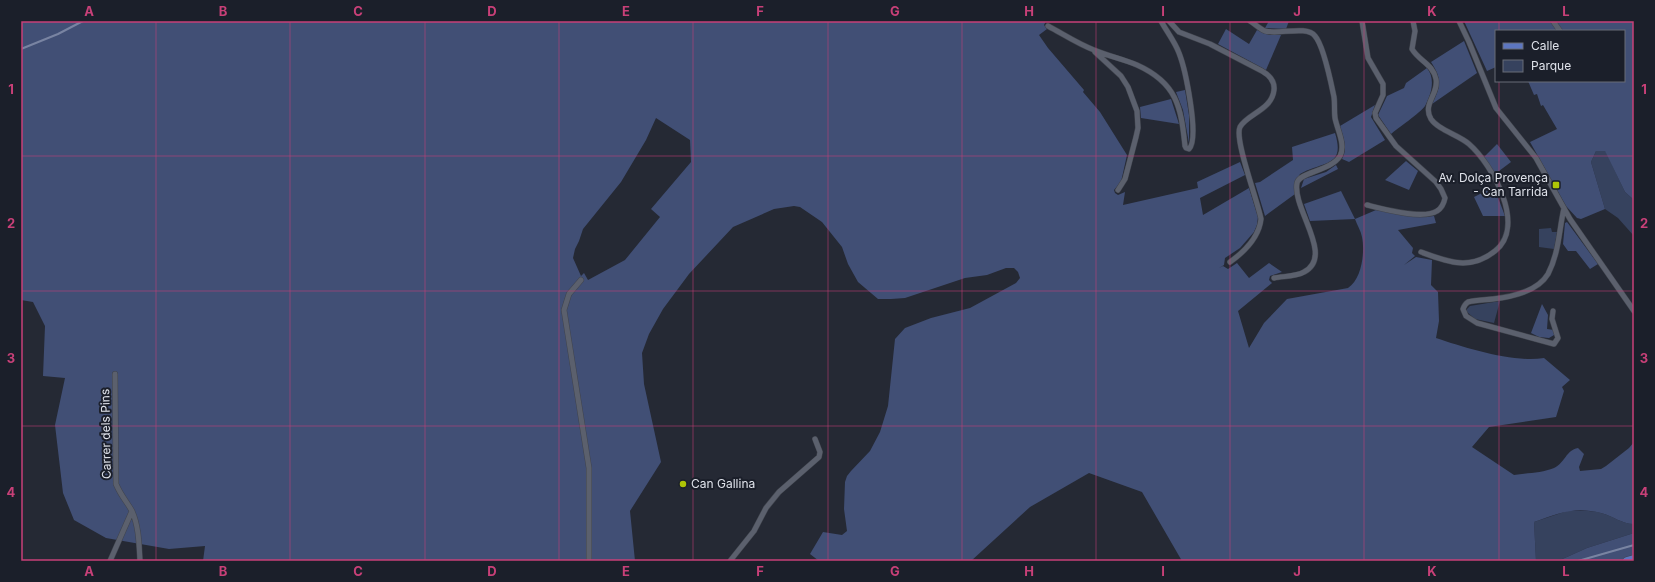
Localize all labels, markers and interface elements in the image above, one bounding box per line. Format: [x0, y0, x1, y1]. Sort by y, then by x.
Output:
text: A [84, 3, 94, 19]
text: B [219, 3, 228, 19]
text: C [353, 3, 363, 19]
text: D [487, 3, 497, 19]
text: E [622, 3, 630, 19]
text: F [756, 3, 764, 19]
text: G [890, 3, 900, 19]
text: H [1024, 3, 1034, 19]
text: I [1161, 3, 1165, 19]
text: J [1293, 3, 1301, 19]
text: K [1427, 3, 1437, 19]
text: L [1562, 3, 1570, 19]
legend [1495, 30, 1625, 82]
text: Calle [1531, 38, 1559, 53]
text: Parque [1531, 58, 1571, 73]
text: 1 [8, 81, 14, 97]
text: 1 [1641, 81, 1647, 97]
place label: Av. Dolça Provença - Can Tarrida [1438, 170, 1548, 199]
marker: Av. Dolça Provença - Can Tarrida [1551, 180, 1561, 190]
text: 2 [7, 215, 15, 231]
text: 2 [1640, 215, 1648, 231]
text: 3 [7, 350, 15, 366]
text: 3 [1640, 350, 1648, 366]
street label: Carrer dels Pins [97, 389, 114, 479]
place label: Can Gallina [691, 476, 755, 491]
marker: Can Gallina [678, 479, 688, 489]
text: 4 [7, 484, 16, 500]
text: 4 [1640, 484, 1649, 500]
text: A [84, 563, 94, 579]
text: B [219, 563, 228, 579]
text: C [353, 563, 363, 579]
text: D [487, 563, 497, 579]
text: E [622, 563, 630, 579]
text: F [756, 563, 764, 579]
text: G [890, 563, 900, 579]
text: H [1024, 563, 1034, 579]
text: I [1161, 563, 1165, 579]
text: J [1293, 563, 1301, 579]
text: K [1427, 563, 1437, 579]
text: L [1562, 563, 1570, 579]

